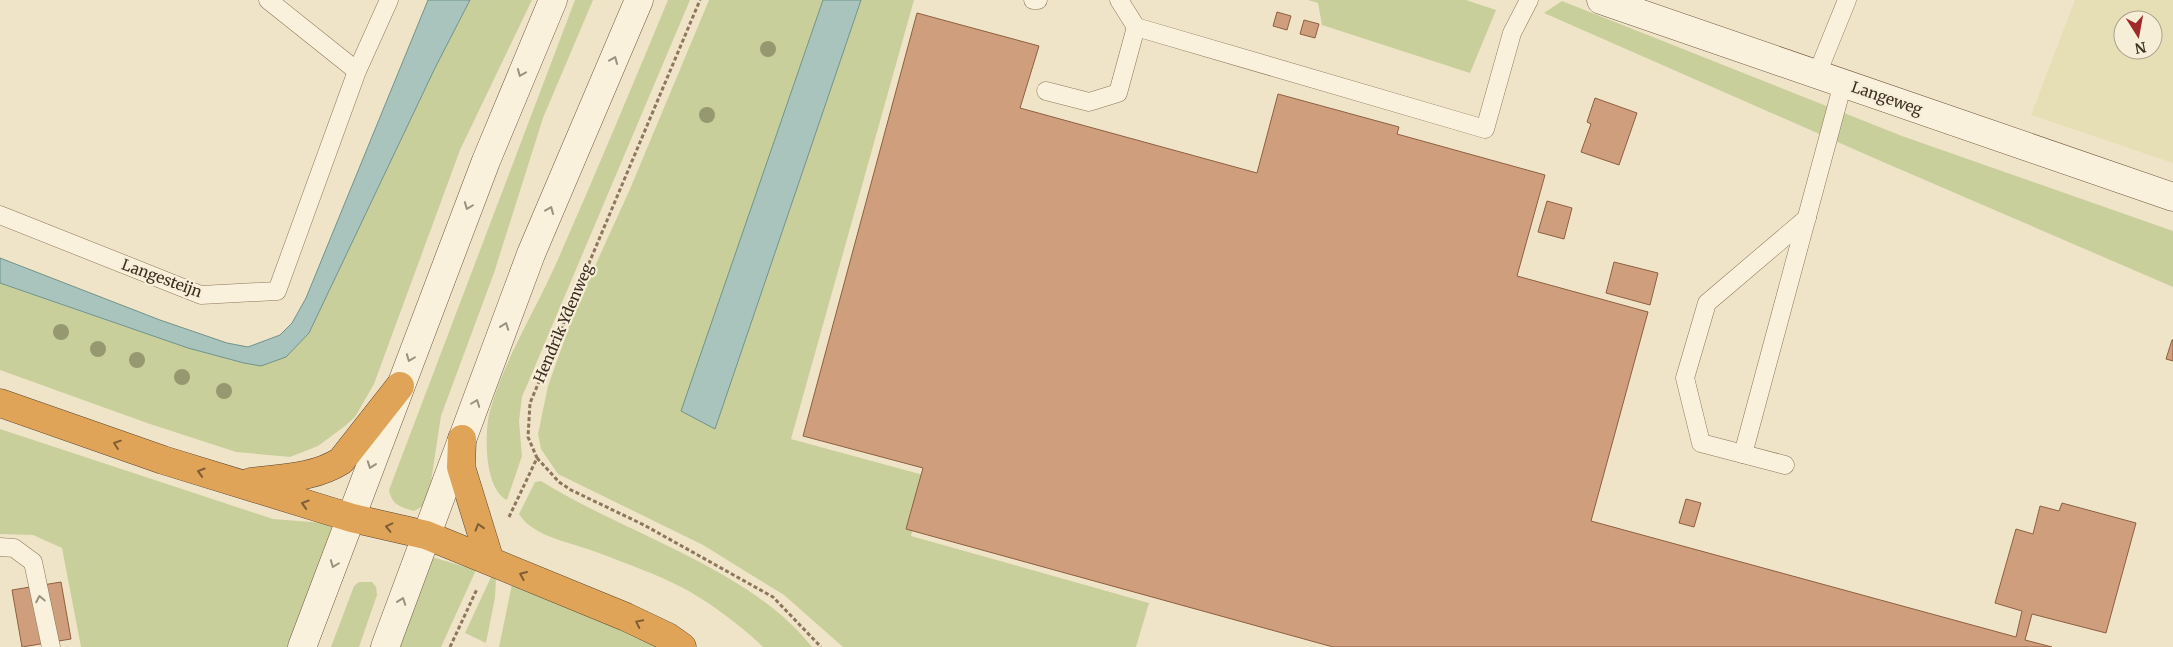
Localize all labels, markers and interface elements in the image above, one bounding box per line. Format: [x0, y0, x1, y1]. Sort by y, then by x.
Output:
north arrow [2113, 10, 2163, 60]
text: N [2133, 38, 2148, 58]
one-way arrow [607, 56, 618, 65]
one-way arrow [517, 68, 528, 77]
street label: Langeweg [1849, 77, 1925, 119]
one-way arrow [464, 201, 475, 210]
one-way arrow [544, 206, 555, 215]
street label: Langesteijn [119, 255, 205, 301]
street label: Hendrik Ydenweg [529, 260, 597, 386]
one-way arrow [499, 322, 509, 331]
one-way arrow [406, 353, 416, 362]
one-way arrow [470, 399, 480, 408]
one-way arrow [113, 440, 122, 450]
one-way arrow [367, 460, 377, 468]
one-way arrow [198, 467, 206, 477]
one-way arrow [301, 499, 310, 509]
one-way arrow [384, 522, 393, 533]
one-way arrow [475, 523, 485, 532]
one-way arrow [330, 559, 340, 567]
one-way arrow [519, 571, 528, 582]
one-way arrow [36, 595, 46, 604]
one-way arrow [396, 598, 406, 606]
one-way arrow [635, 619, 644, 630]

